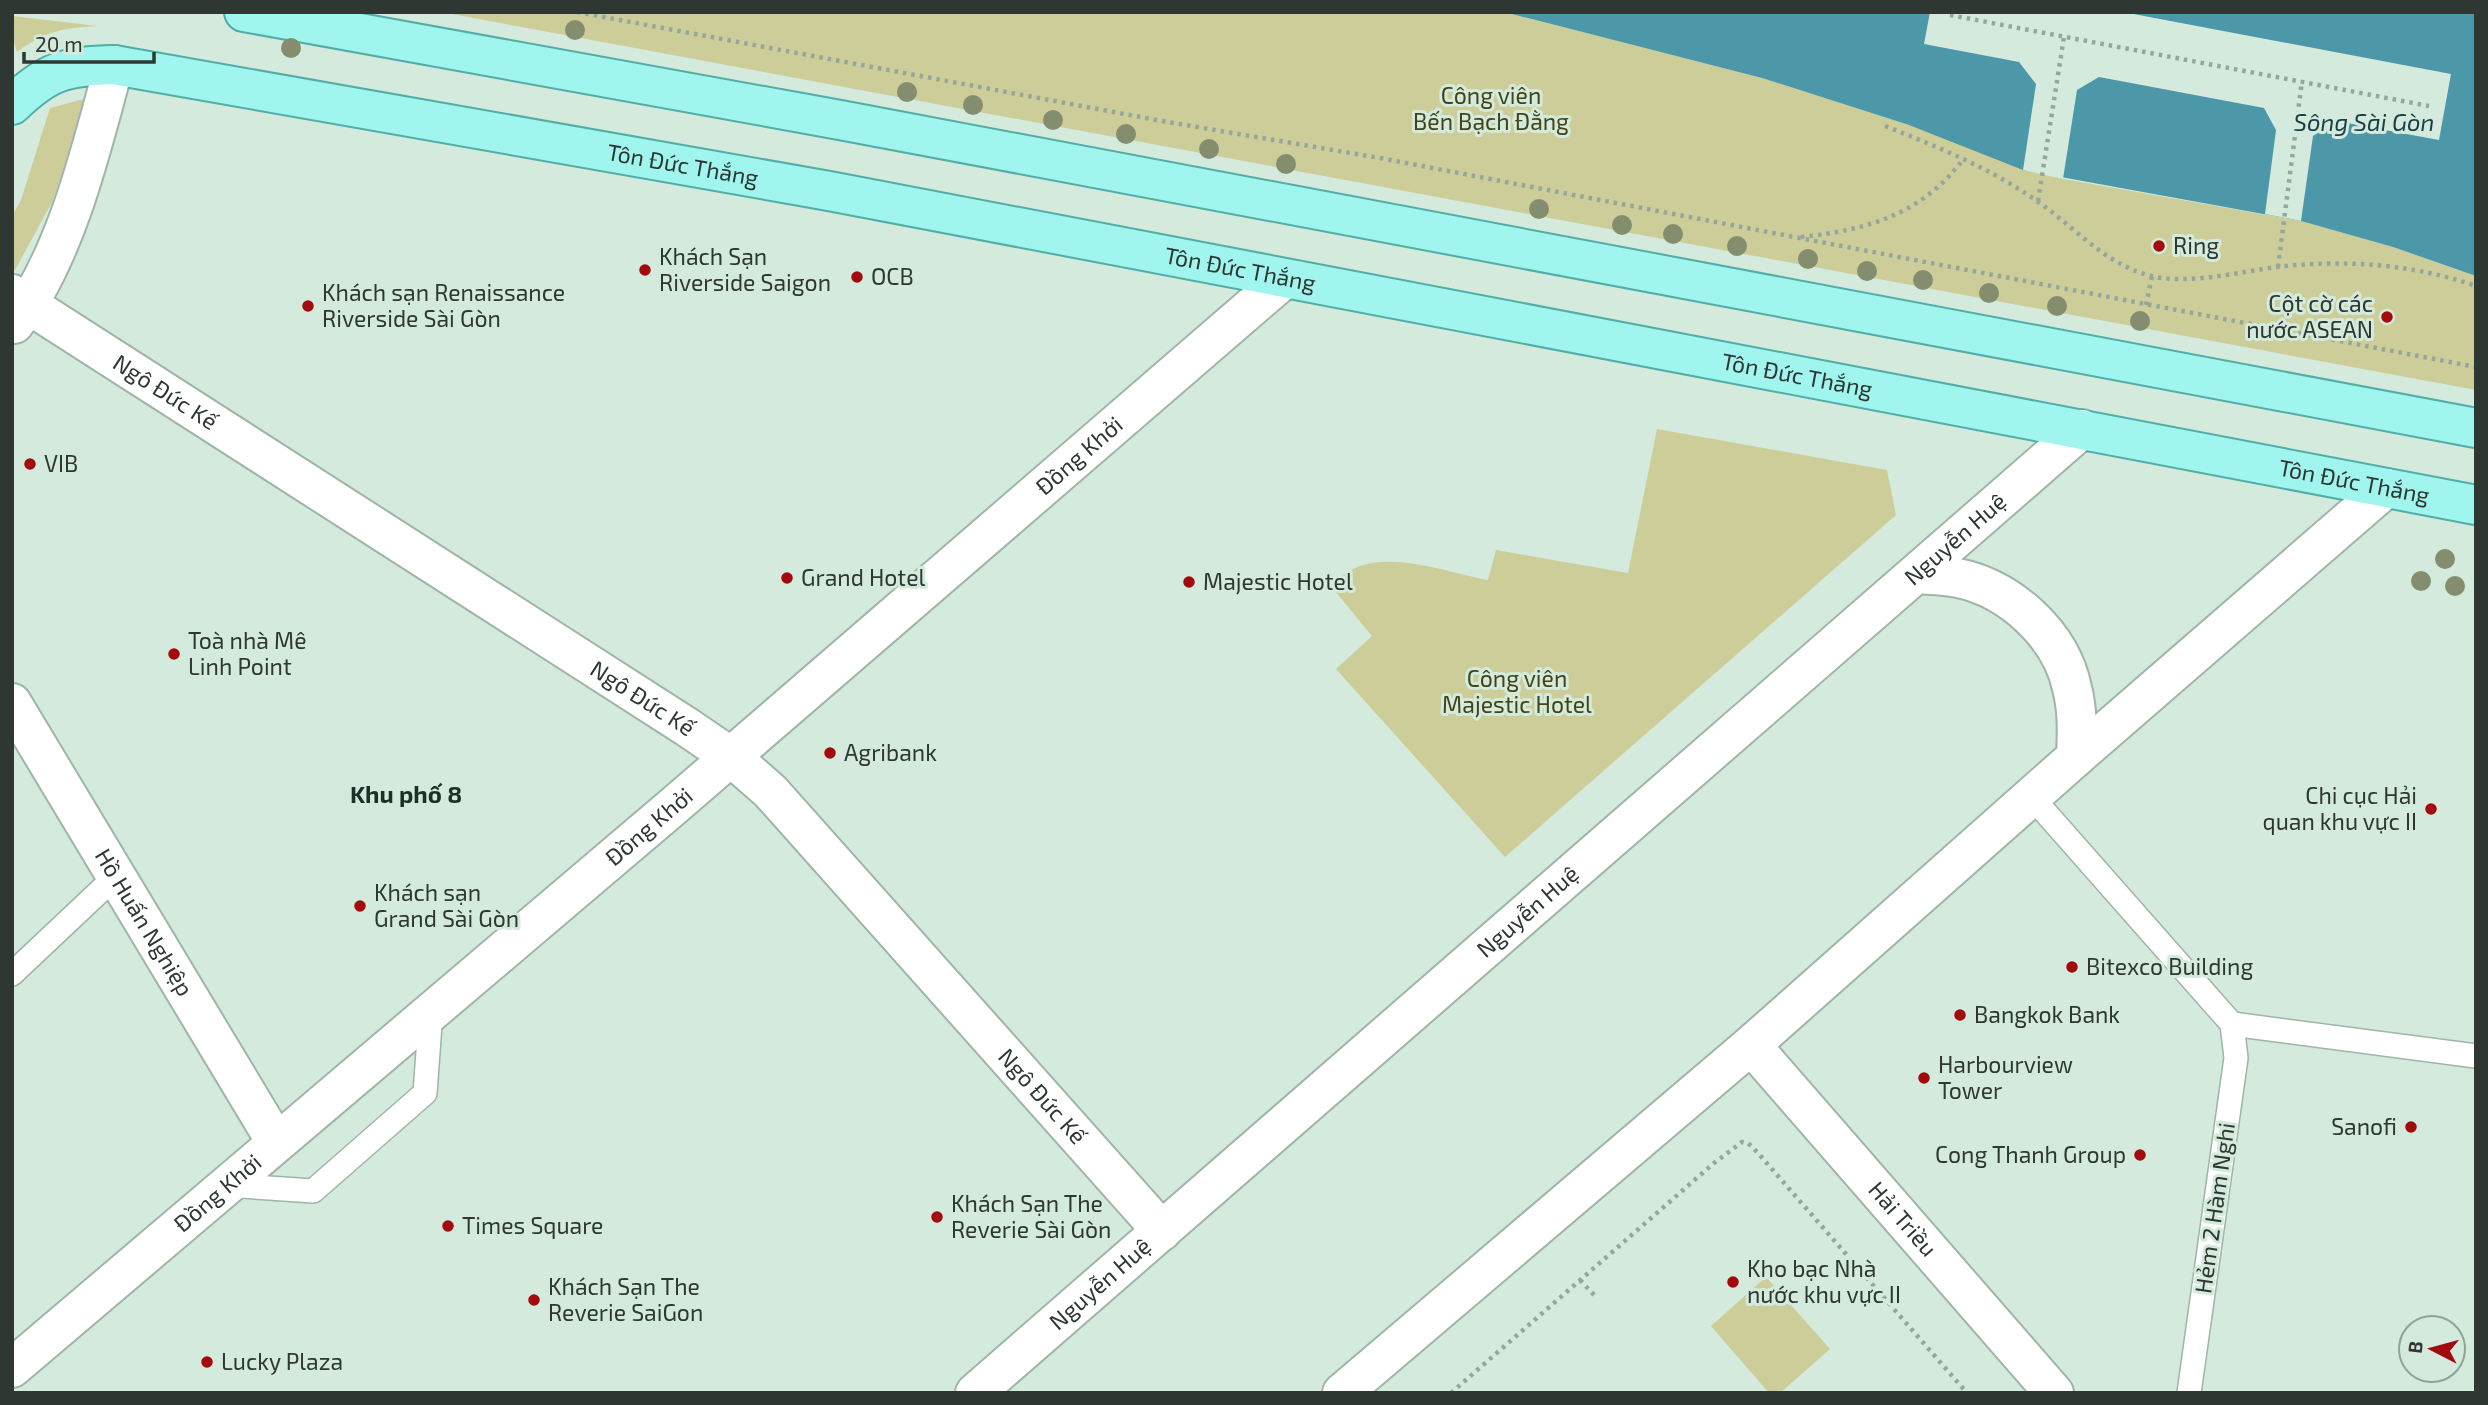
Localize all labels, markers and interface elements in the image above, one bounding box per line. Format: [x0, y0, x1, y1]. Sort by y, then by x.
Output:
scale bar [24, 21, 154, 65]
text: 20 m [35, 31, 83, 56]
park label: Công viên Bến Bạch Đằng [1413, 81, 1569, 135]
water label: Sông Sài Gòn [2294, 107, 2434, 136]
street label: Tôn Ðức Thắng [605, 137, 761, 191]
place label: Ring [2173, 231, 2219, 259]
marker: Ring [2151, 238, 2167, 254]
street label: Tôn Ðức Thắng [1163, 240, 1318, 297]
place label: Khách Sạn Riverside Saigon [659, 242, 831, 296]
marker: Khách Sạn Riverside Saigon [637, 262, 653, 278]
place label: OCB [871, 262, 914, 290]
marker: OCB [849, 269, 865, 285]
place label: Khách sạn Renaissance Riverside Sài Gòn [322, 278, 565, 332]
place label: Cột cờ các nước ASEAN [2246, 289, 2373, 343]
marker: Khách sạn Renaissance Riverside Sài Gòn [300, 298, 316, 314]
marker: Cột cờ các nước ASEAN [2379, 309, 2395, 325]
street label: Tôn Ðức Thắng [1720, 347, 1875, 403]
street label: Ngô Ðức Kế [108, 348, 224, 436]
street label: Ðồng Khởi [1029, 410, 1128, 500]
place label: VIB [44, 449, 78, 477]
street label: Tôn Ðức Thắng [2276, 453, 2432, 509]
marker: VIB [22, 456, 38, 472]
street label: Nguyễn Huệ [1898, 487, 2011, 590]
place label: Grand Hotel [801, 563, 925, 591]
place label: Majestic Hotel [1203, 567, 1353, 595]
marker: Grand Hotel [779, 570, 795, 586]
marker: Majestic Hotel [1181, 574, 1197, 590]
place label: Toà nhà Mê Linh Point [188, 626, 307, 680]
marker: Toà nhà Mê Linh Point [166, 646, 182, 662]
street label: Ngô Ðức Kế [586, 654, 701, 742]
park label: Công viên Majestic Hotel [1442, 664, 1592, 718]
place label: Agribank [844, 738, 937, 766]
marker: Agribank [822, 745, 838, 761]
district label: Khu phố 8 [350, 779, 462, 808]
street label: Ðồng Khởi [599, 781, 698, 871]
place label: Chi cục Hải quan khu vực II [2263, 781, 2417, 835]
marker: Chi cục Hải quan khu vực II [2423, 801, 2439, 817]
street label: Hồ Huấn Nghiệp [90, 843, 200, 1001]
street label: Nguyễn Huệ [1470, 859, 1584, 963]
place label: Khách sạn Grand Sài Gòn [374, 878, 519, 932]
marker: Khách sạn Grand Sài Gòn [352, 898, 368, 914]
place label: Bitexco Building [2086, 952, 2253, 980]
marker: Bitexco Building [2064, 959, 2080, 975]
place label: Bangkok Bank [1974, 1000, 2120, 1028]
marker: Bangkok Bank [1952, 1007, 1968, 1023]
street label: Ngô Ðức Kế [993, 1042, 1093, 1150]
place label: Harbourview Tower [1938, 1050, 2073, 1104]
marker: Harbourview Tower [1916, 1070, 1932, 1086]
place label: Sanofi [2331, 1112, 2397, 1140]
marker: Sanofi [2403, 1119, 2419, 1135]
street label: Hẻm 2 Hàm Nghi [2188, 1121, 2240, 1295]
place label: Cong Thanh Group [1935, 1140, 2126, 1168]
marker: Cong Thanh Group [2132, 1147, 2148, 1163]
street label: Ðồng Khởi [168, 1148, 267, 1237]
street label: Hải Triều [1863, 1175, 1944, 1262]
place label: Khách Sạn The Reverie Sài Gòn [951, 1189, 1111, 1243]
marker: Khách Sạn The Reverie Sài Gòn [929, 1209, 945, 1225]
place label: Times Square [462, 1211, 603, 1239]
marker: Times Square [440, 1218, 456, 1234]
street label: Nguyễn Huệ [1043, 1231, 1156, 1335]
place label: Kho bạc Nhà nước khu vực II [1747, 1254, 1901, 1308]
place label: Khách Sạn The Reverie SaiGon [548, 1272, 703, 1326]
marker: Kho bạc Nhà nước khu vực II [1725, 1274, 1741, 1290]
marker: Khách Sạn The Reverie SaiGon [526, 1292, 542, 1308]
north arrow [2397, 1314, 2467, 1384]
text: B [2403, 1340, 2427, 1354]
place label: Lucky Plaza [221, 1347, 343, 1375]
marker: Lucky Plaza [199, 1354, 215, 1370]

